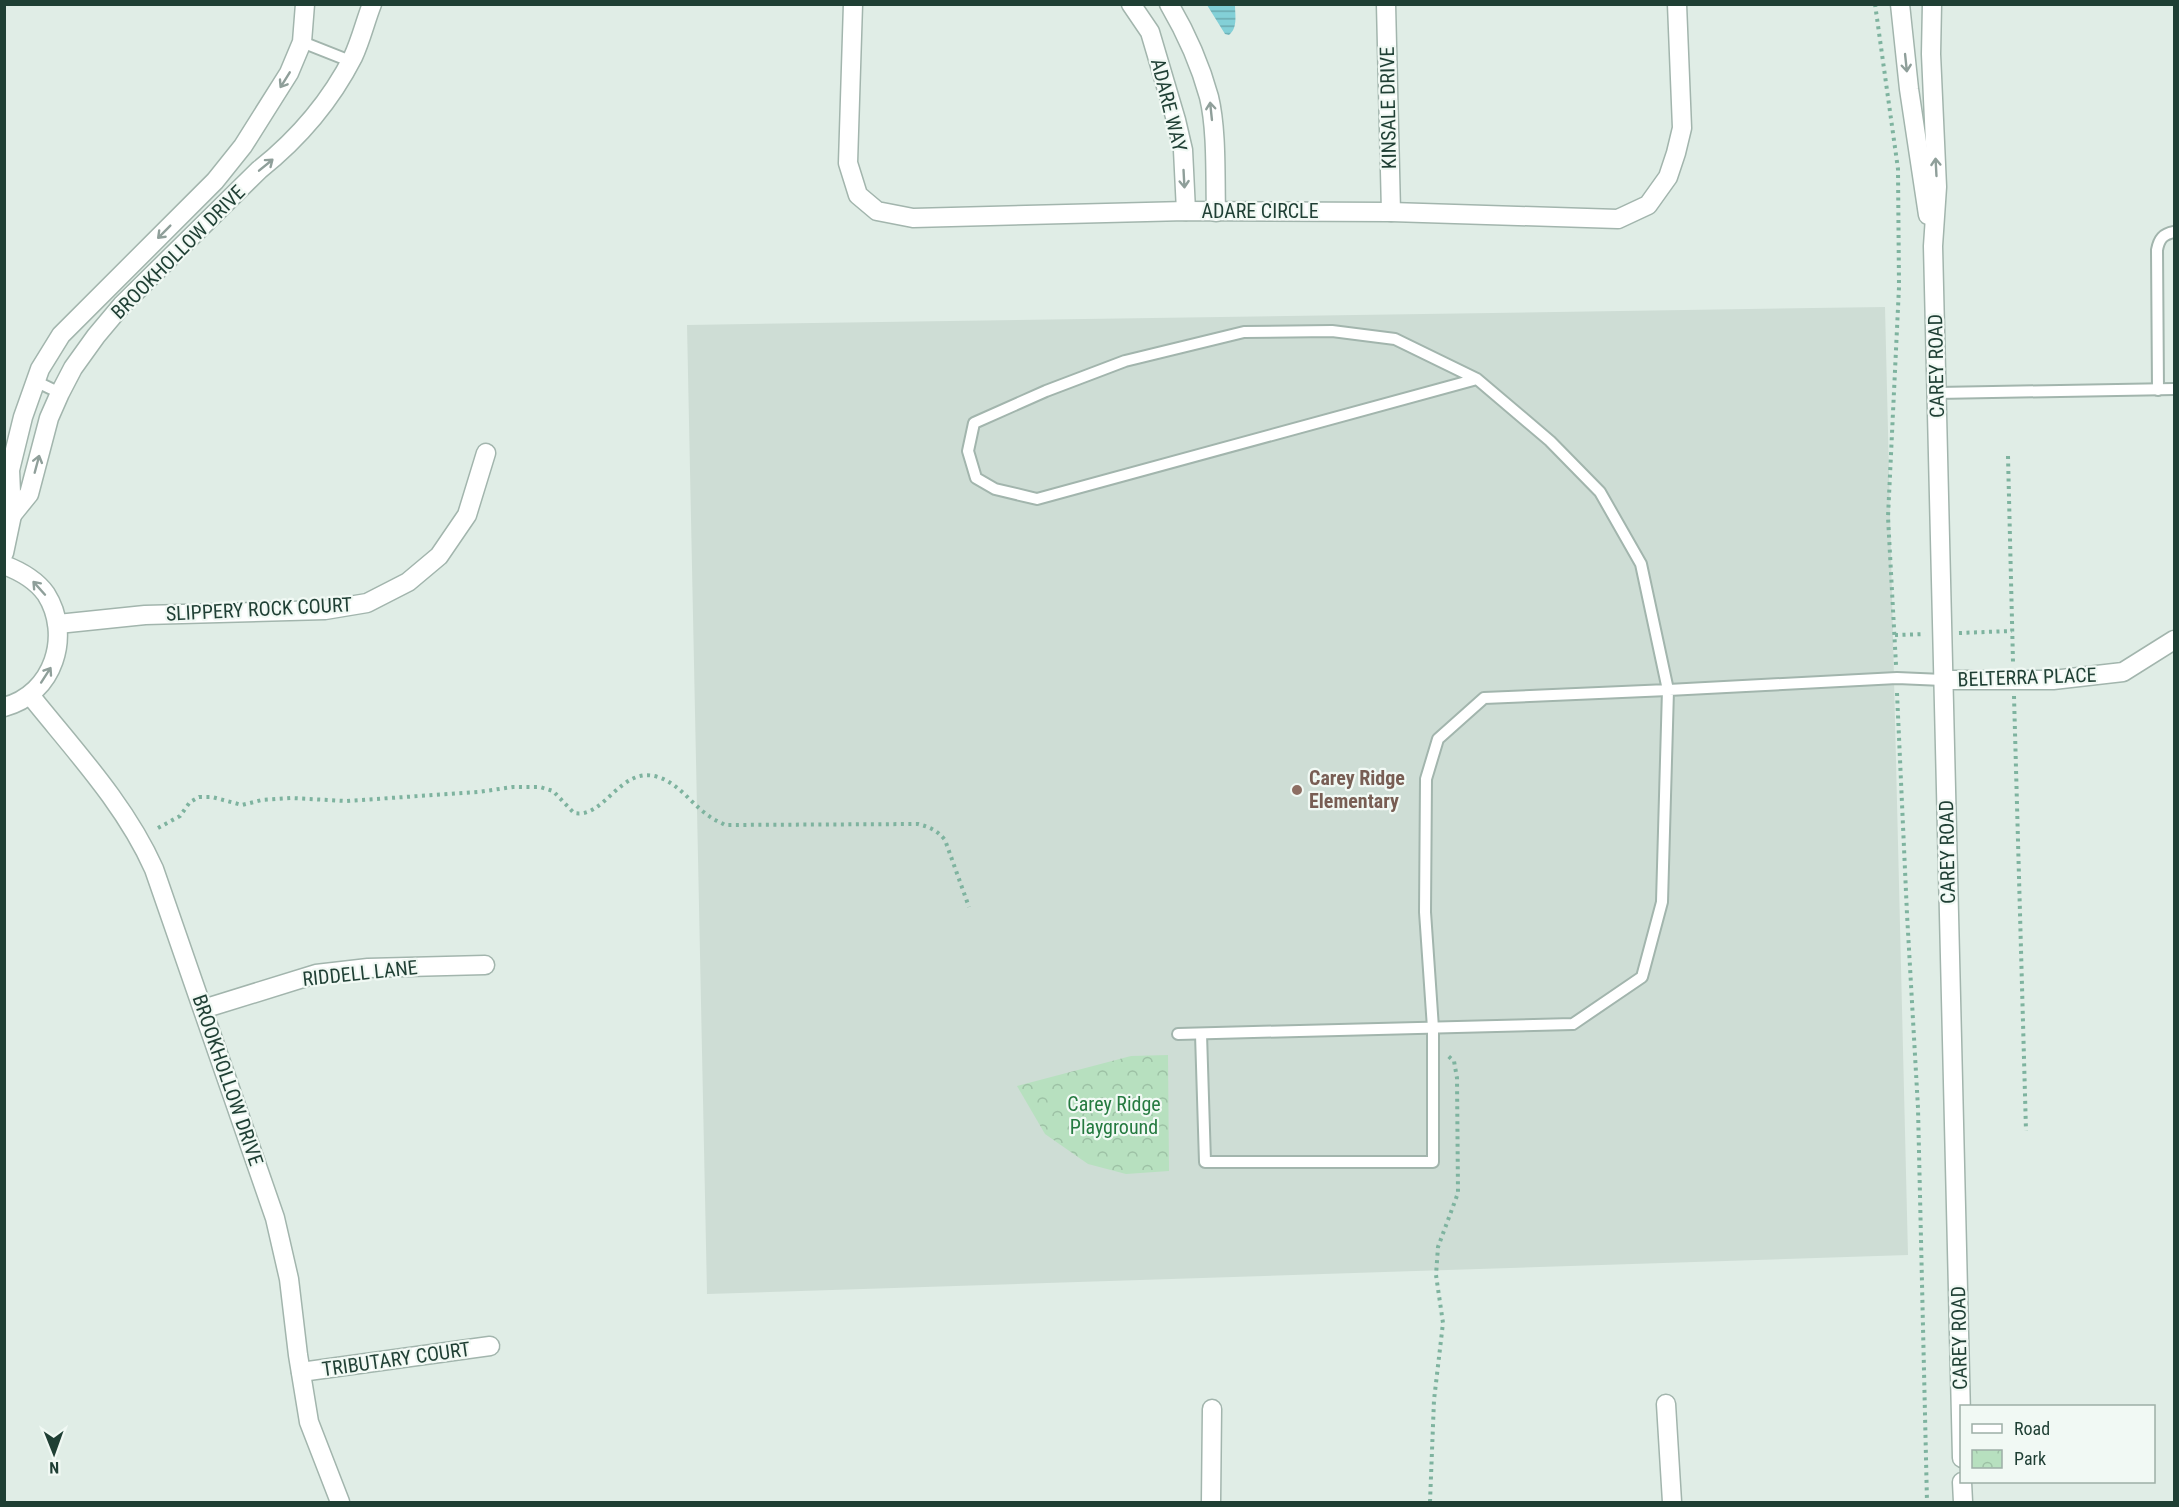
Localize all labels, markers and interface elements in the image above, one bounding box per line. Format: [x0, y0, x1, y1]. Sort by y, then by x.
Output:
street label: KINSALE DRIVE [1375, 47, 1401, 169]
one-way arrow [1901, 52, 1912, 72]
street label: ADARE WAY [1146, 56, 1192, 155]
one-way arrow [278, 71, 290, 88]
one-way arrow [1205, 102, 1216, 122]
one-way arrow [1931, 157, 1942, 177]
one-way arrow [258, 158, 274, 171]
one-way arrow [1179, 168, 1190, 188]
street label: BROOKHOLLOW DRIVE [106, 180, 250, 324]
street label: ADARE CIRCLE [1201, 199, 1319, 223]
one-way arrow [157, 224, 171, 239]
street label: CAREY ROAD [1923, 314, 1949, 418]
one-way arrow [32, 455, 43, 474]
one-way arrow [32, 580, 46, 595]
street label: SLIPPERY ROCK COURT [165, 592, 353, 626]
street label: BELTERRA PLACE [1957, 663, 2097, 691]
one-way arrow [40, 667, 52, 684]
place label: Carey Ridge Elementary [1309, 766, 1405, 813]
marker: Carey Ridge Elementary [1290, 783, 1304, 797]
street label: CAREY ROAD [1934, 800, 1960, 904]
street label: RIDDELL LANE [301, 955, 419, 991]
street label: BROOKHOLLOW DRIVE [187, 991, 269, 1169]
park label: Carey Ridge Playground [1067, 1092, 1161, 1139]
street label: CAREY ROAD [1946, 1286, 1972, 1390]
street label: TRIBUTARY COURT [320, 1337, 472, 1381]
legend [1960, 1405, 2155, 1483]
text: Road [2014, 1418, 2050, 1439]
north arrow [24, 1423, 84, 1483]
text: Park [2014, 1448, 2046, 1469]
text: N [49, 1458, 59, 1477]

